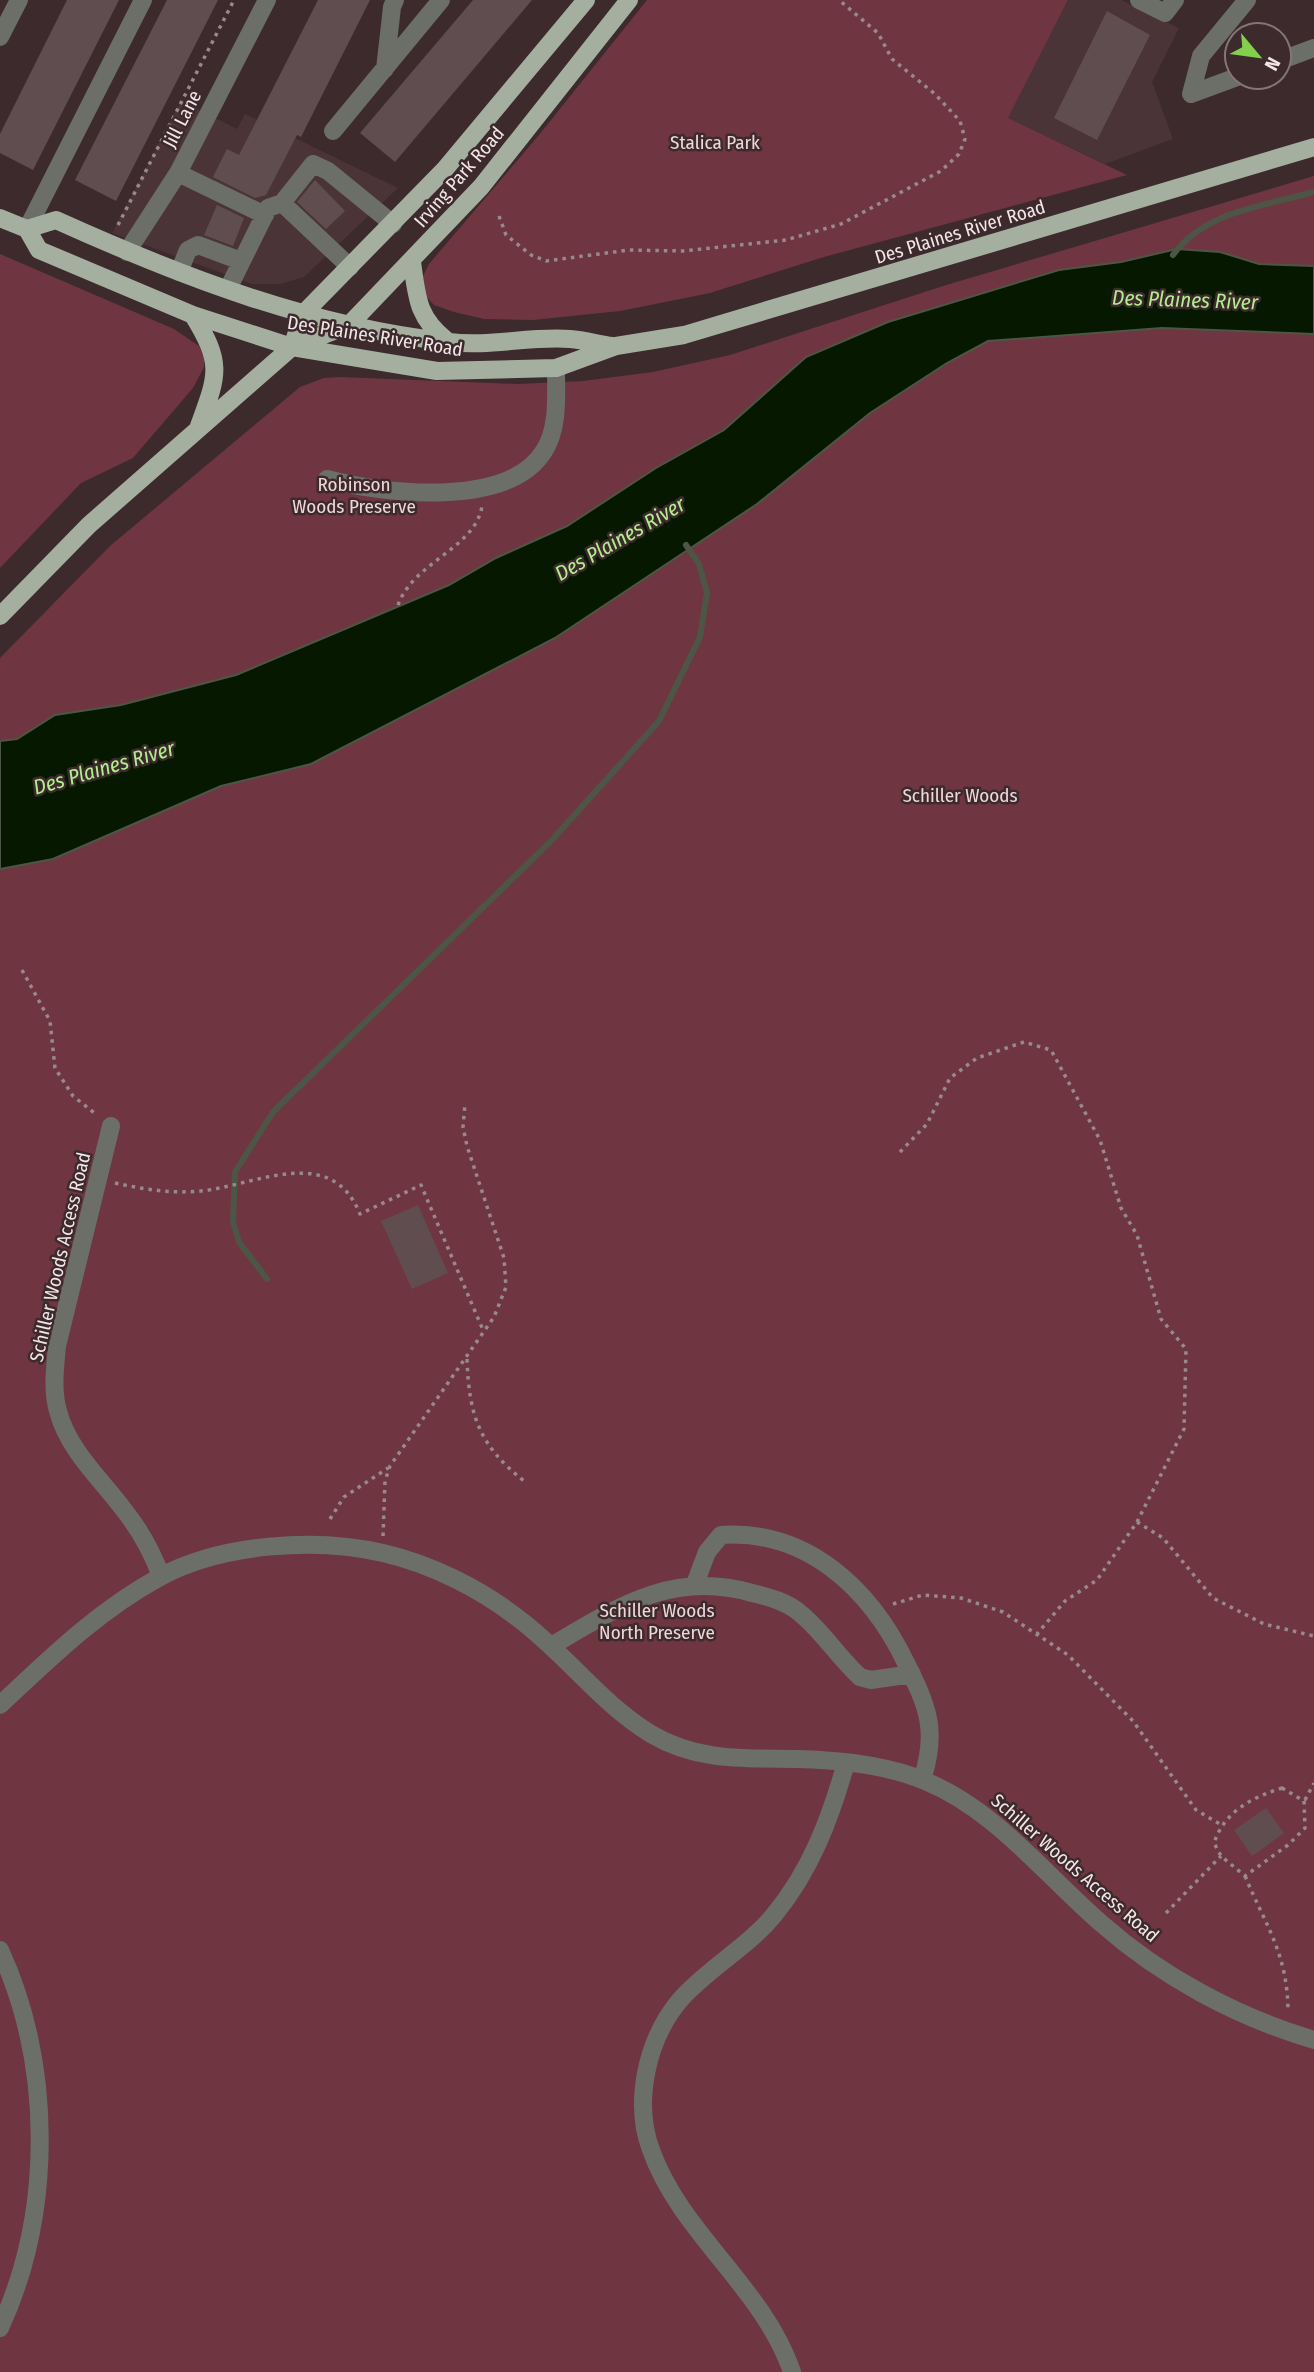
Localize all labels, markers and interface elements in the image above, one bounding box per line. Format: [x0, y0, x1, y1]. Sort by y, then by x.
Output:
north arrow [1223, 21, 1293, 91]
text: N [1260, 53, 1285, 75]
street label: Jill Lane [158, 86, 206, 152]
street label: Irving Park Road [409, 122, 509, 232]
park label: Stalica Park [670, 131, 760, 154]
street label: Des Plaines River Road [872, 195, 1048, 269]
water label: Des Plaines River [1112, 284, 1259, 316]
street label: Des Plaines River Road [286, 311, 464, 361]
park label: Robinson Woods Preserve [292, 473, 416, 518]
water label: Des Plaines River [550, 491, 690, 587]
water label: Des Plaines River [30, 735, 178, 801]
park label: Schiller Woods [902, 784, 1018, 807]
street label: Schiller Woods Access Road [25, 1150, 95, 1364]
park label: Schiller Woods North Preserve [599, 1599, 715, 1644]
street label: Schiller Woods Access Road [987, 1789, 1163, 1947]

